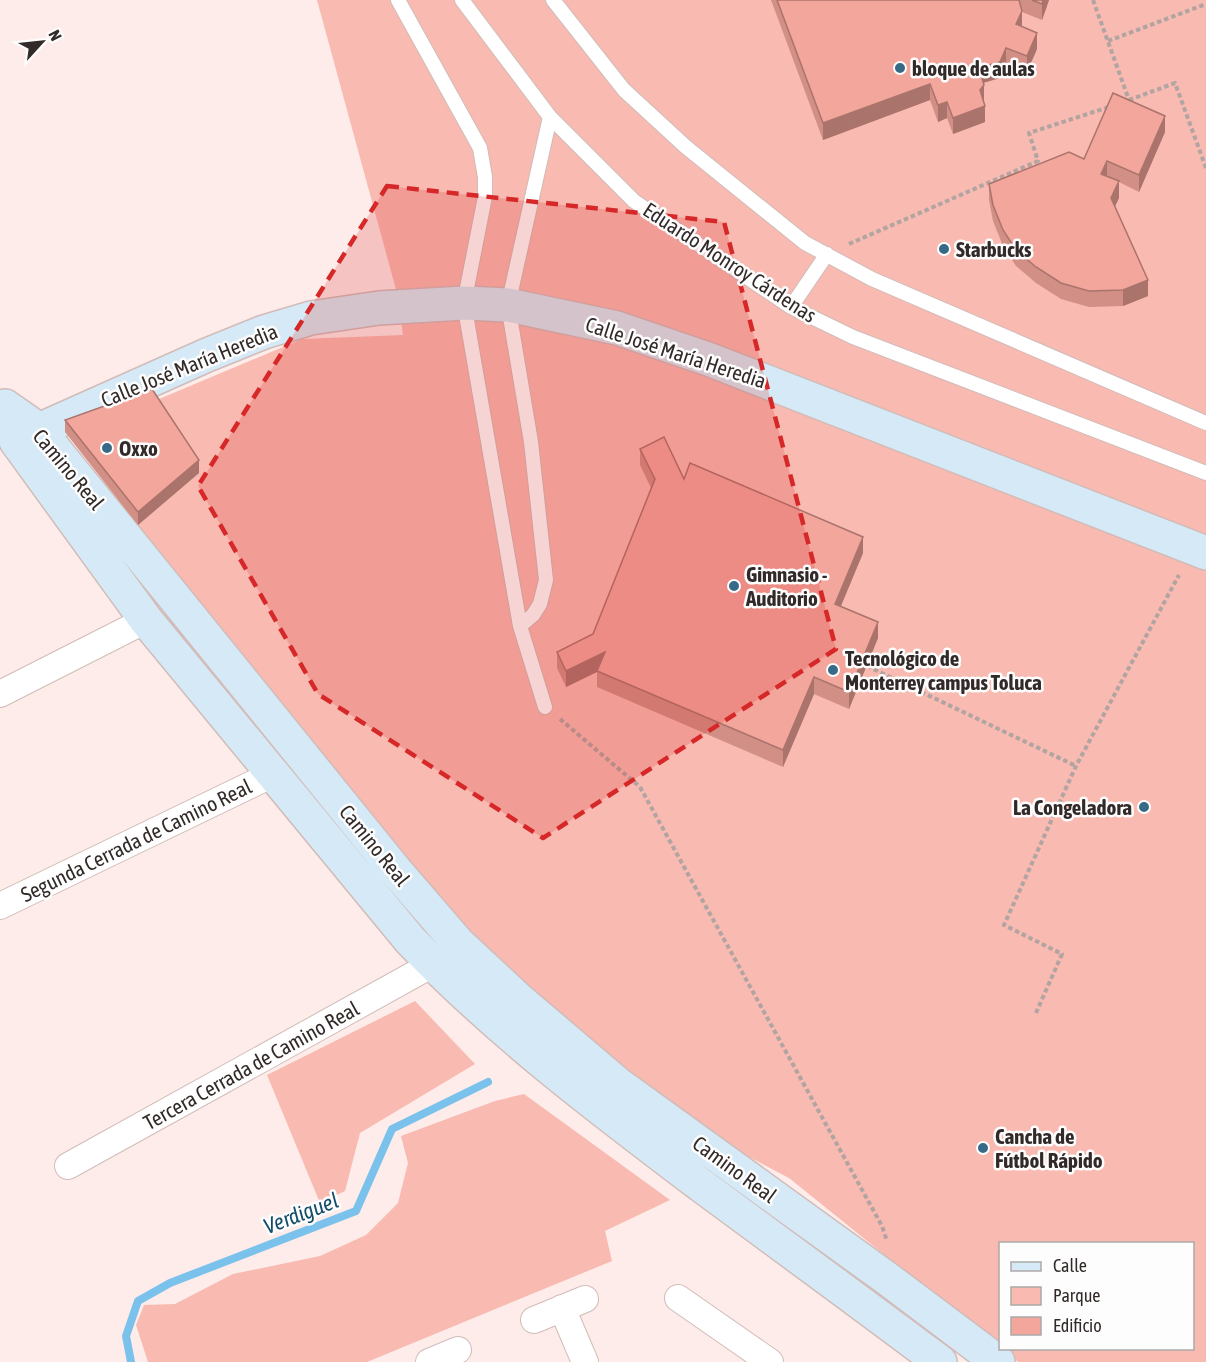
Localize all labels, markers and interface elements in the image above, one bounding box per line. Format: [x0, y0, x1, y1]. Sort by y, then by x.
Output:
north arrow [12, 12, 72, 72]
text: N [45, 27, 66, 43]
place label: bloque de aulas [912, 56, 1035, 80]
marker: bloque de aulas [893, 61, 907, 75]
street label: Eduardo Monroy Cárdenas [639, 197, 821, 327]
place label: Starbucks [956, 237, 1032, 261]
marker: Starbucks [937, 242, 951, 256]
street label: Calle José María Heredia [583, 311, 769, 393]
street label: Calle José María Heredia [97, 319, 281, 411]
street label: Camino Real [28, 424, 110, 514]
place label: Oxxo [119, 436, 158, 460]
marker: Oxxo [100, 441, 114, 455]
place label: Gimnasio - Auditorio [745, 562, 827, 610]
marker: Gimnasio - Auditorio [727, 579, 741, 593]
place label: Tecnológico de Monterrey campus Toluca [845, 646, 1042, 694]
marker: Tecnológico de Monterrey campus Toluca [826, 663, 840, 677]
street label: Segunda Cerrada de Camino Real [17, 773, 256, 906]
place label: La Congeladora [1013, 795, 1132, 819]
street label: Camino Real [335, 800, 415, 891]
marker: La Congeladora [1137, 800, 1151, 814]
street label: Tercera Cerrada de Camino Real [139, 996, 363, 1134]
place label: Cancha de Fútbol Rápido [995, 1124, 1103, 1172]
street label: Camino Real [689, 1131, 782, 1208]
marker: Cancha de Fútbol Rápido [976, 1141, 990, 1155]
water label: Verdiguel [260, 1187, 342, 1239]
legend [999, 1242, 1194, 1350]
text: Calle [1053, 1255, 1087, 1276]
text: Parque [1053, 1285, 1101, 1306]
text: Edificio [1053, 1315, 1102, 1336]

